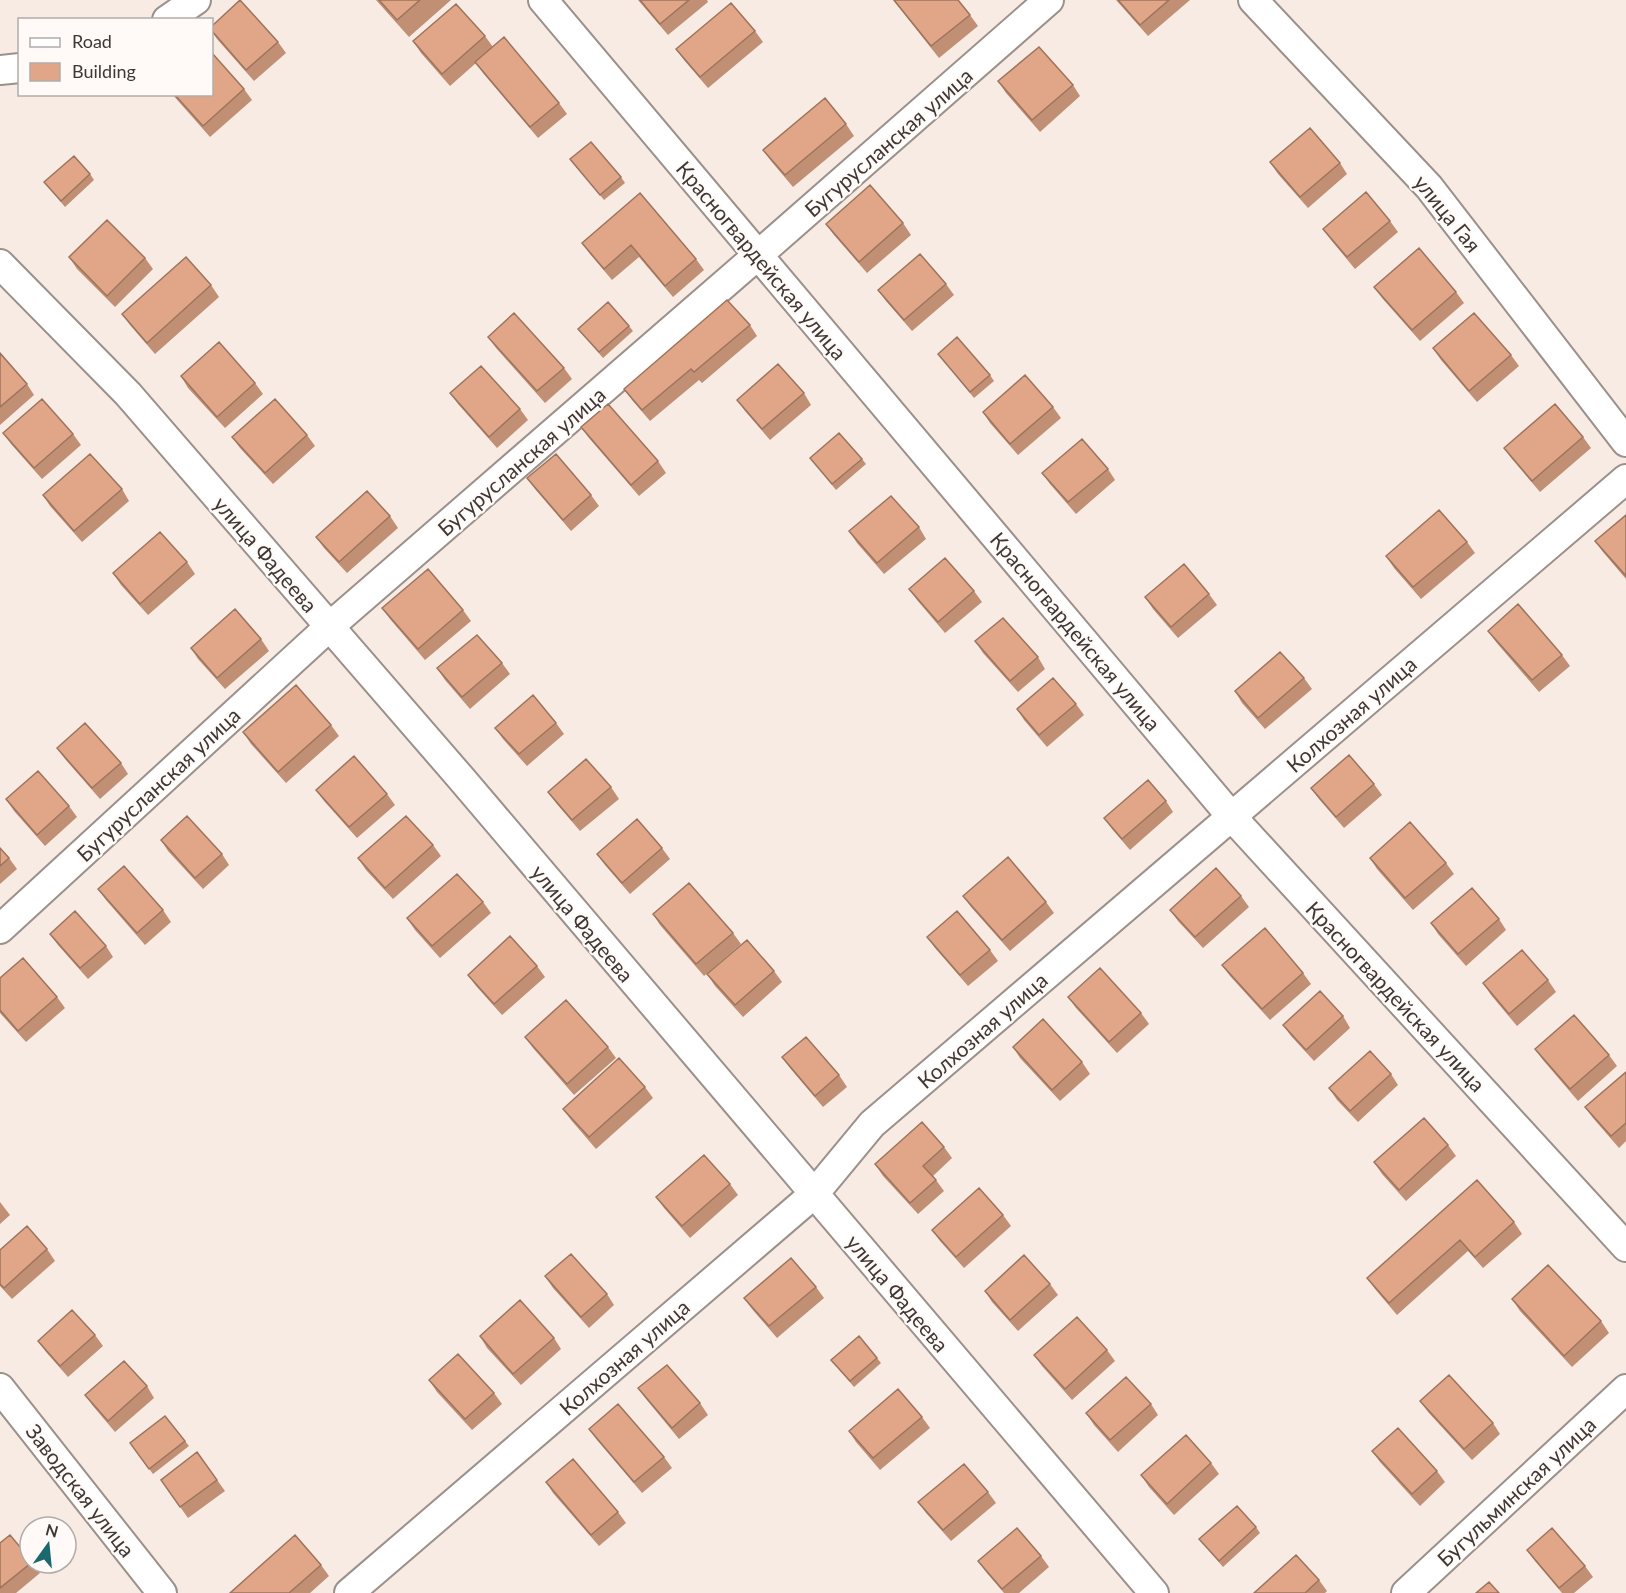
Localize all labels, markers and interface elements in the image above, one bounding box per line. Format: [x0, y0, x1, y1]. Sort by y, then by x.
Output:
legend [18, 18, 213, 96]
text: Road [72, 30, 112, 52]
text: Building [72, 60, 136, 82]
street label: Бугурусланская улица [799, 62, 977, 222]
street label: Красногвардейская улица [672, 156, 852, 364]
street label: улица Гая [1409, 169, 1487, 257]
street label: Бугурусланская улица [432, 381, 610, 541]
street label: улица Фадеева [209, 491, 323, 617]
street label: Красногвардейская улица [986, 527, 1166, 735]
street label: Колхозная улица [1281, 651, 1421, 777]
street label: Бугурусланская улица [71, 702, 245, 866]
street label: улица Фадеева [527, 859, 639, 987]
street label: Красногвардейская улица [1301, 896, 1491, 1096]
street label: Колхозная улица [912, 967, 1052, 1093]
street label: улица Фадеева [842, 1229, 954, 1357]
street label: Колхозная улица [554, 1294, 694, 1420]
street label: Бугульминская улица [1432, 1411, 1600, 1571]
street label: Заводская улица [21, 1419, 141, 1561]
north arrow [18, 1515, 78, 1575]
text: N [44, 1519, 60, 1541]

